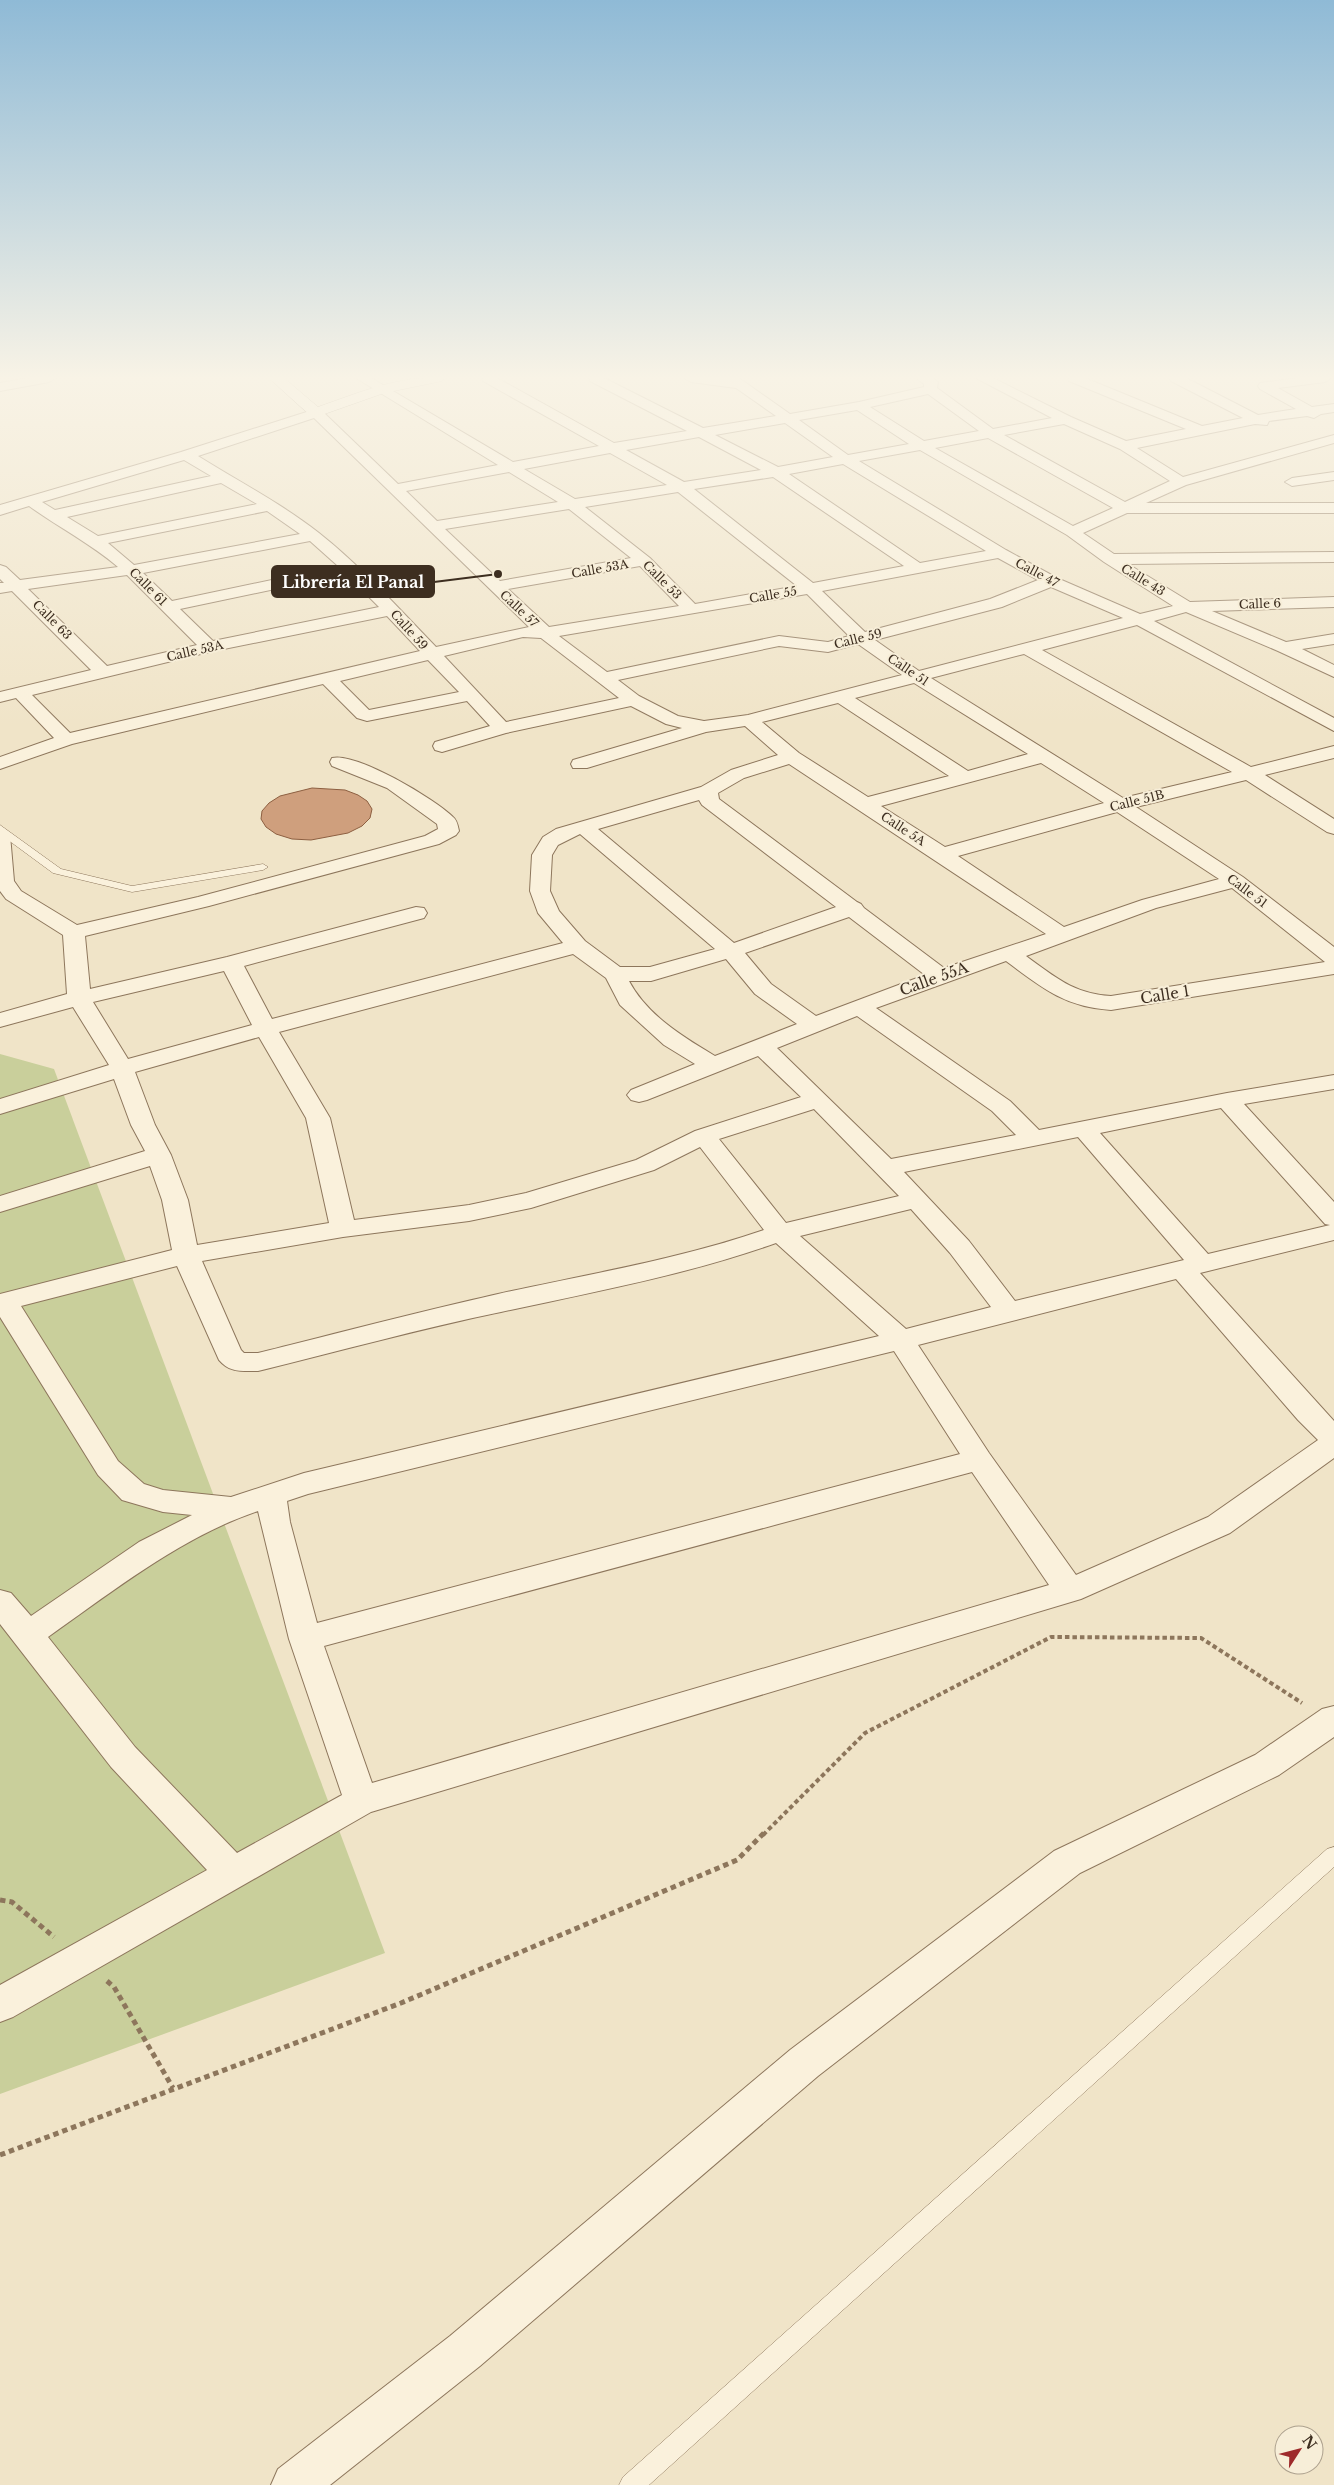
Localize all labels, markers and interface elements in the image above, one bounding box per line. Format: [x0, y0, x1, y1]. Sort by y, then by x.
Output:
street label: Calle 47 [1013, 555, 1063, 591]
street label: Calle 53A [570, 556, 630, 581]
street label: Calle 53 [640, 557, 685, 602]
street label: Calle 43 [1118, 561, 1168, 599]
street label: Calle 61 [126, 565, 170, 609]
callout: Librería El Panal [272, 566, 434, 597]
text: Librería El Panal [282, 572, 424, 592]
street label: Calle 55 [748, 583, 798, 606]
street label: Calle 57 [497, 587, 542, 631]
street label: Calle 6 [1239, 595, 1282, 612]
street label: Calle 63 [30, 597, 75, 642]
street label: Calle 59 [387, 606, 431, 653]
street label: Calle 59 [832, 625, 883, 652]
street label: Calle 53A [165, 637, 225, 664]
street label: Calle 51 [885, 650, 932, 689]
street label: Calle 51B [1108, 786, 1166, 815]
street label: Calle 5A [878, 809, 929, 849]
street label: Calle 51 [1224, 871, 1270, 911]
street label: Calle 55A [897, 957, 971, 1000]
street label: Calle 1 [1139, 981, 1191, 1008]
north arrow [1274, 2425, 1324, 2475]
text: N [1298, 2432, 1321, 2453]

